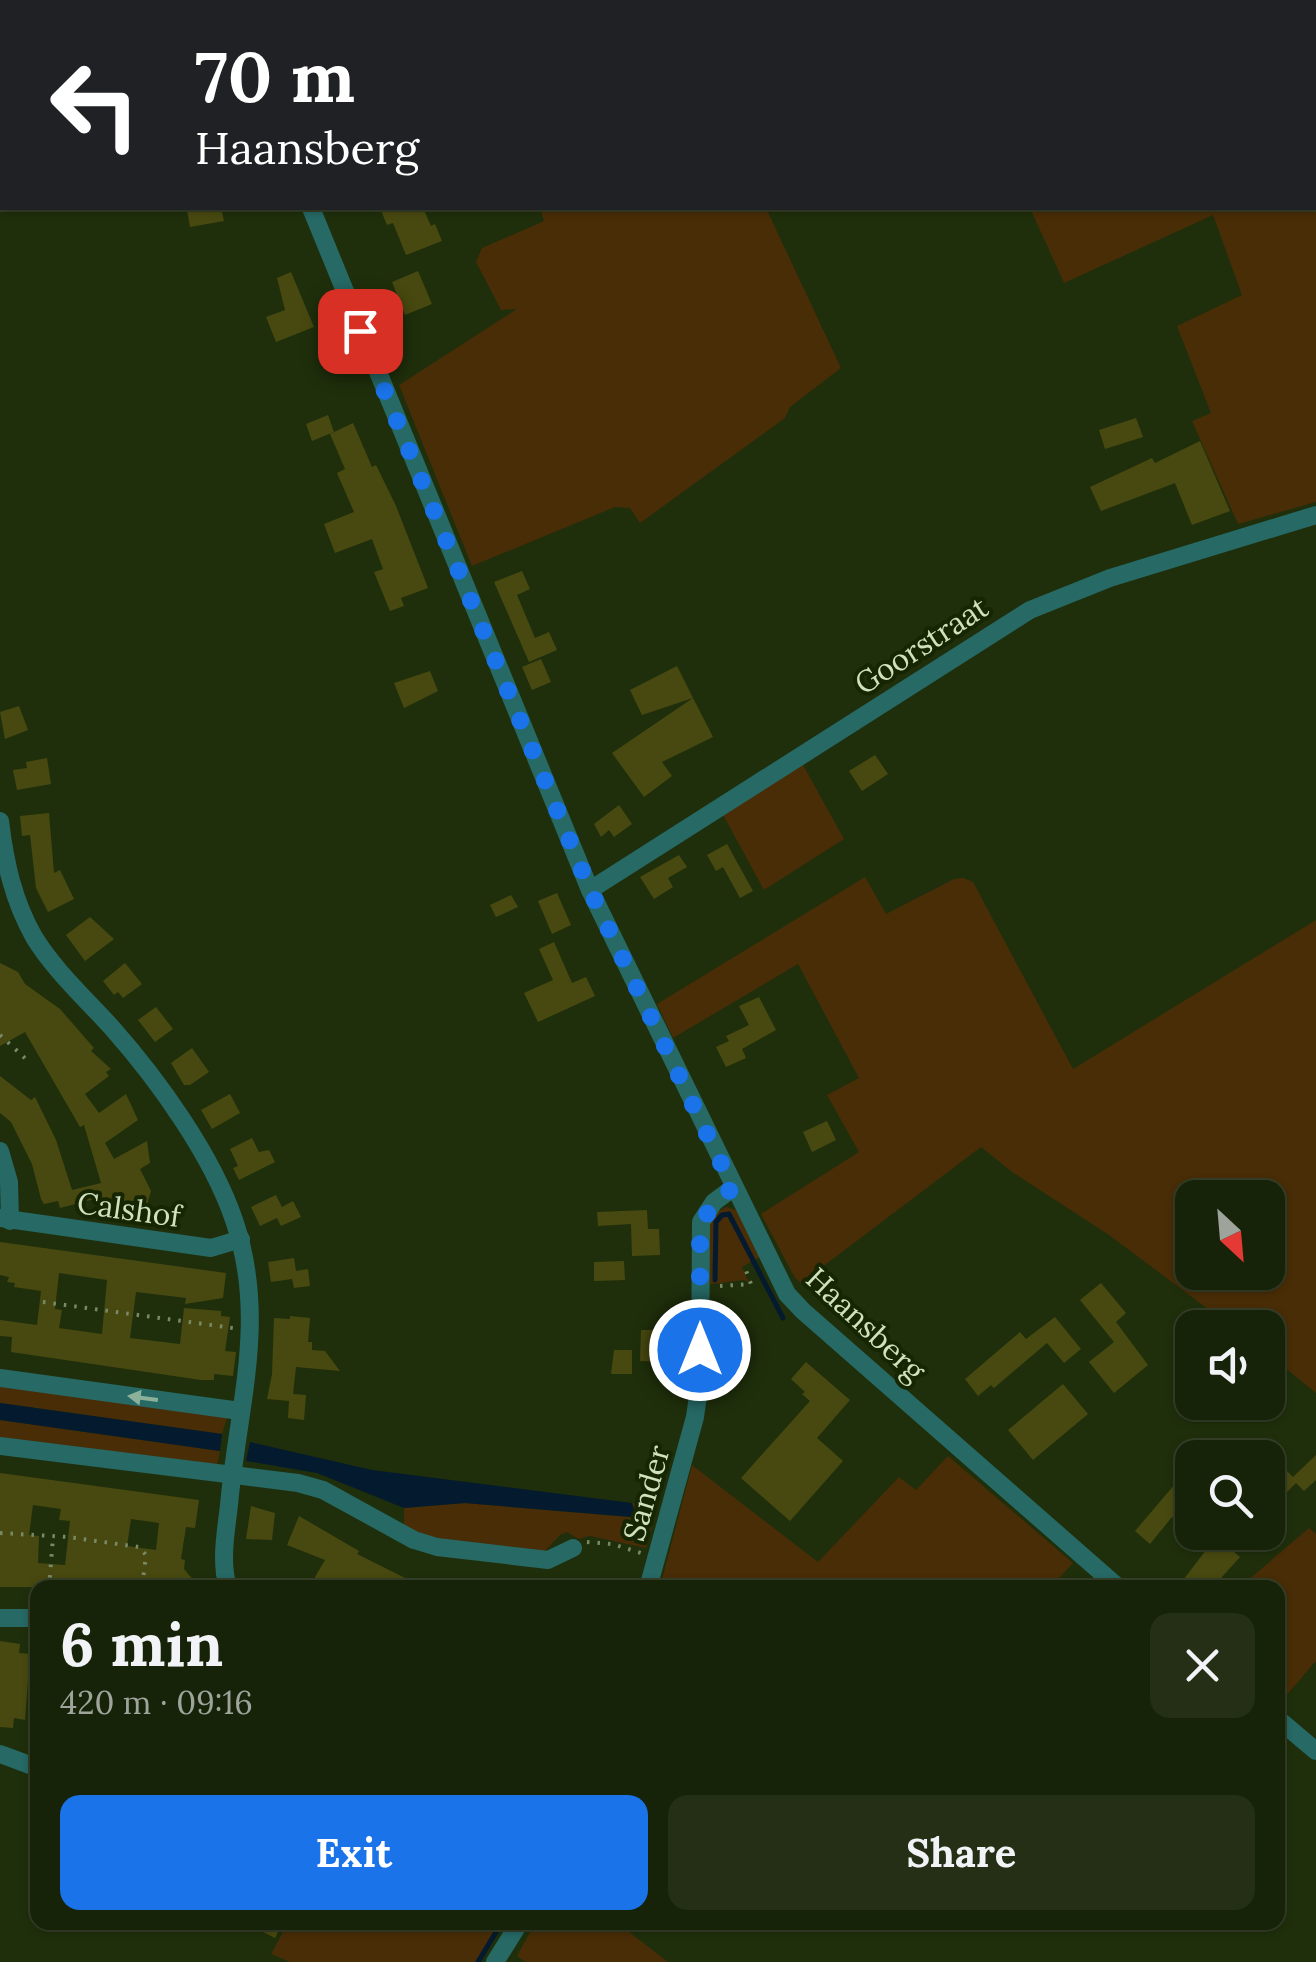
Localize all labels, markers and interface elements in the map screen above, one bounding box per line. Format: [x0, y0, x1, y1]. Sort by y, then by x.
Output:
text: 70 m [195, 32, 355, 121]
icon: left [30, 40, 160, 170]
text: Haansberg [195, 119, 419, 176]
pin [318, 289, 403, 374]
icon: arrive [333, 304, 388, 359]
street label: Goorstraat [847, 588, 995, 702]
north arrow [1175, 1180, 1285, 1290]
map controls [1175, 1180, 1285, 1550]
street label: Calshof [75, 1183, 185, 1235]
street label: Haansberg [798, 1259, 935, 1391]
position arrow [648, 1298, 752, 1402]
button: sound [1175, 1310, 1285, 1420]
one-way arrow [127, 1390, 159, 1406]
button: search [1175, 1440, 1285, 1550]
street label: Sander [614, 1441, 678, 1545]
text: 6 min [60, 1606, 223, 1682]
button: close [1150, 1613, 1255, 1718]
text: 420 m · 09:16 [60, 1682, 253, 1723]
button: Exit [60, 1795, 648, 1910]
button: Share [668, 1795, 1255, 1910]

